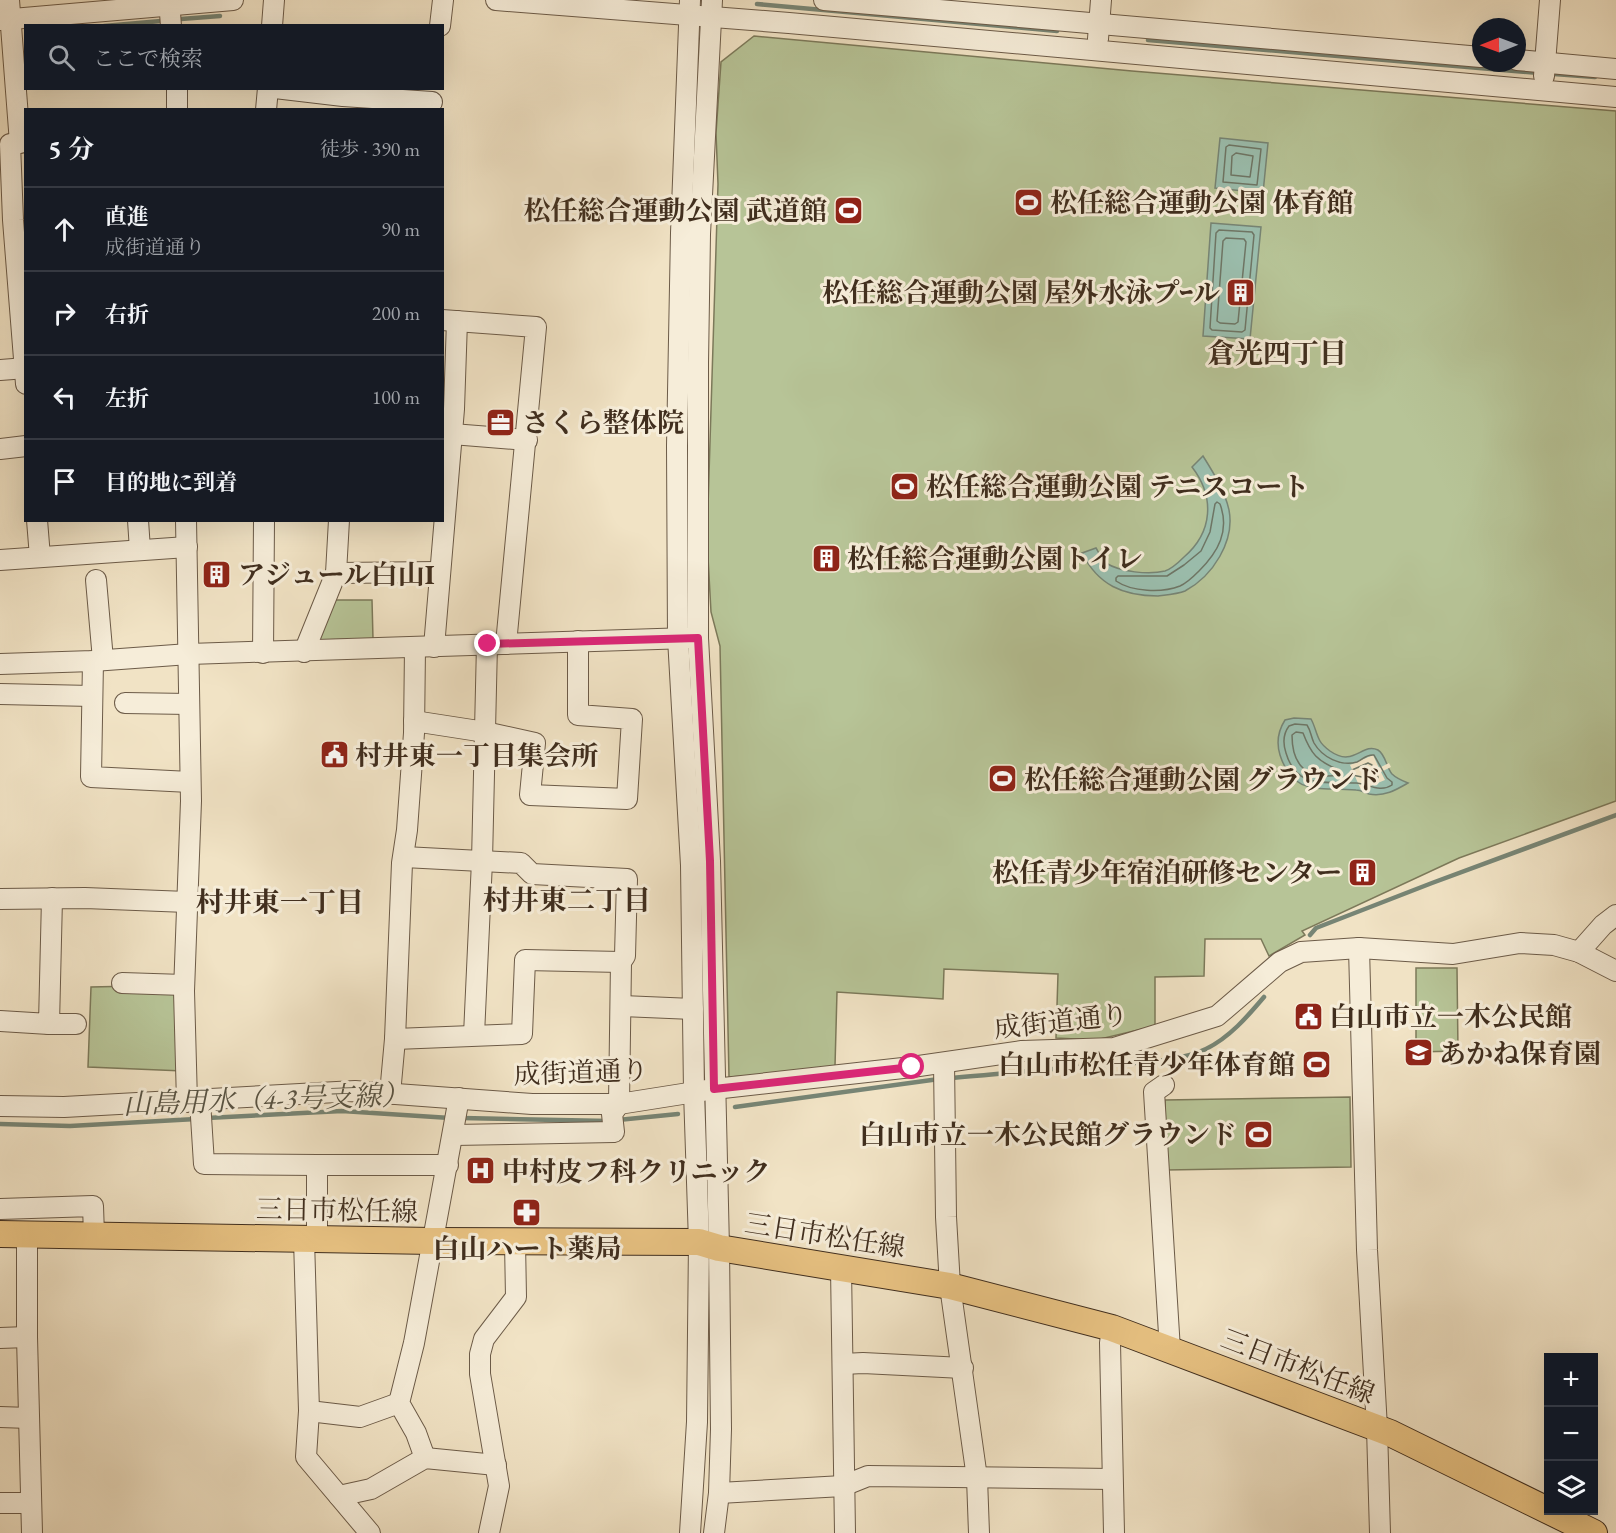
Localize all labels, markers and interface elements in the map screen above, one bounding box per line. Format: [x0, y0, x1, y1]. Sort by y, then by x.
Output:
north arrow [1472, 18, 1526, 72]
search box [24, 24, 444, 90]
icon: search [45, 41, 78, 74]
text: ここで検索 [93, 44, 203, 73]
text: 5 分 [48, 132, 94, 166]
text: 徒歩 · 390 m [320, 136, 420, 162]
place label: 松任総合運動公園 体育館 [1050, 185, 1353, 220]
sports icon: 松任総合運動公園 体育館 [1013, 186, 1045, 218]
place label: 松任総合運動公園 武道館 [524, 193, 827, 228]
sports icon: 松任総合運動公園 武道館 [832, 194, 864, 226]
text: 直進 [105, 202, 149, 231]
icon: ahead [48, 213, 81, 246]
text: 90 m [381, 216, 420, 242]
text: 成街道通り [105, 234, 205, 260]
place label: 松任総合運動公園 屋外水泳プｰル [822, 275, 1220, 310]
building icon: 松任総合運動公園 屋外水泳プｰル [1225, 276, 1257, 308]
icon: right [48, 297, 81, 330]
text: 右折 [105, 300, 149, 329]
text: 200 m [372, 300, 420, 326]
district label: 倉光四丁目 [1207, 335, 1347, 371]
icon: left [48, 381, 81, 414]
text: 左折 [105, 384, 149, 413]
text: 100 m [372, 384, 420, 410]
place label: さくら整体院 [522, 405, 684, 440]
office icon: さくら整体院 [485, 406, 517, 438]
icon: arrive [48, 465, 81, 498]
text: 目的地に到着 [105, 468, 237, 497]
place label: 松任総合運動公園 テニスコート [926, 469, 1309, 504]
sports icon: 松任総合運動公園 テニスコート [889, 470, 921, 502]
place label: 松任総合運動公園トイレ [847, 541, 1143, 576]
building icon: 松任総合運動公園トイレ [810, 542, 842, 574]
place label: アジュール白山Ⅰ [238, 557, 435, 592]
building icon: アジュール白山Ⅰ [201, 558, 233, 590]
route end [474, 630, 500, 656]
place label: 村井東一丁目集会所 [355, 738, 598, 773]
public building icon: 村井東一丁目集会所 [318, 739, 350, 771]
place label: 松任総合運動公園 グラウンド [1024, 762, 1381, 797]
sports icon: 松任総合運動公園 グラウンド [987, 763, 1019, 795]
place label: 松任青少年宿泊研修センター [992, 855, 1342, 890]
building icon: 松任青少年宿泊研修センター [1347, 856, 1379, 888]
district label: 村井東二丁目 [483, 882, 651, 918]
district label: 村井東一丁目 [196, 884, 364, 920]
street label: 成街道通り [992, 997, 1130, 1045]
place label: 白山市立一木公民館 [1329, 999, 1572, 1034]
public building icon: 白山市立一木公民館 [1292, 1000, 1324, 1032]
place label: あかね保育園 [1439, 1036, 1601, 1071]
school or university icon: あかね保育園 [1402, 1037, 1434, 1069]
place label: 白山市松任青少年体育館 [998, 1047, 1295, 1082]
sports icon: 白山市松任青少年体育館 [1300, 1048, 1332, 1080]
street label: 成街道通り [513, 1052, 649, 1092]
route start [898, 1053, 924, 1079]
water label: 山島用水（4-3号支線） [122, 1076, 410, 1122]
place label: 白山市立一木公民館グラウンド [859, 1117, 1237, 1152]
sports icon: 白山市立一木公民館グラウンド [1242, 1118, 1274, 1150]
place label: 中村皮フ科クリニック [502, 1154, 770, 1189]
hospital icon: 中村皮フ科クリニック [465, 1155, 497, 1187]
street label: 三日市松任線 [256, 1191, 418, 1229]
pharmacy icon: 白山ハート薬局 [511, 1197, 543, 1229]
street label: 三日市松任線 [742, 1205, 908, 1265]
place label: 白山ハート薬局 [433, 1231, 622, 1266]
street label: 三日市松任線 [1216, 1321, 1380, 1411]
map controls [1544, 1353, 1598, 1515]
button: + [1544, 1353, 1598, 1407]
button: − [1544, 1407, 1598, 1461]
button: layers [1544, 1461, 1598, 1515]

